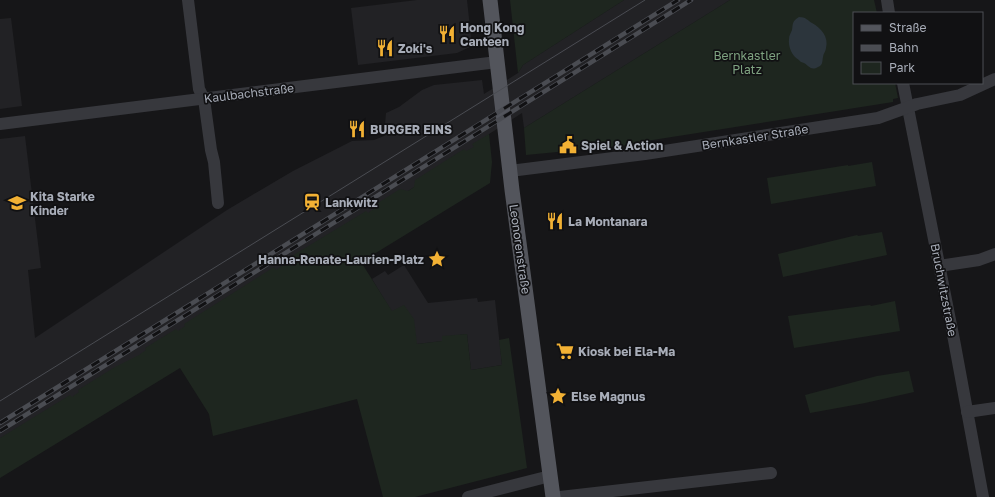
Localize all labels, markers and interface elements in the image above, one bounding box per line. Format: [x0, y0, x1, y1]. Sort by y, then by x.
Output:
legend [853, 12, 983, 84]
place label: Hong Kong Canteen [460, 20, 524, 49]
text: Straße [889, 20, 927, 35]
restaurant icon: Hong Kong Canteen [437, 24, 457, 44]
restaurant icon: Zoki's [375, 38, 395, 58]
text: Bahn [889, 40, 919, 55]
place label: Zoki's [398, 41, 433, 56]
park label: Bernkastler Platz [713, 48, 781, 77]
text: Park [889, 60, 915, 75]
street label: Kaulbachstraße [203, 80, 295, 106]
restaurant icon: BURGER EINS [347, 119, 367, 139]
street label: Bernkastler Straße [701, 121, 809, 153]
place label: BURGER EINS [370, 122, 452, 137]
public building icon: Spiel & Action [558, 135, 578, 155]
place label: Spiel & Action [581, 138, 663, 153]
place label: Kita Starke Kinder [30, 189, 95, 218]
station icon: Lankwitz [302, 192, 322, 212]
school or university icon: Kita Starke Kinder [7, 193, 27, 213]
place label: Lankwitz [325, 195, 378, 210]
street label: Leonorenstraße [506, 203, 534, 295]
restaurant icon: La Montanara [545, 211, 565, 231]
place label: La Montanara [568, 214, 648, 229]
street label: Bruchwitzstraße [928, 242, 960, 338]
place icon: Hanna-Renate-Laurien-Platz [427, 249, 447, 269]
place label: Hanna-Renate-Laurien-Platz [258, 252, 424, 267]
supermarket icon: Kiosk bei Ela-Ma [555, 341, 575, 361]
place label: Kiosk bei Ela-Ma [578, 344, 675, 359]
place icon: Else Magnus [548, 386, 568, 406]
place label: Else Magnus [571, 389, 646, 404]

